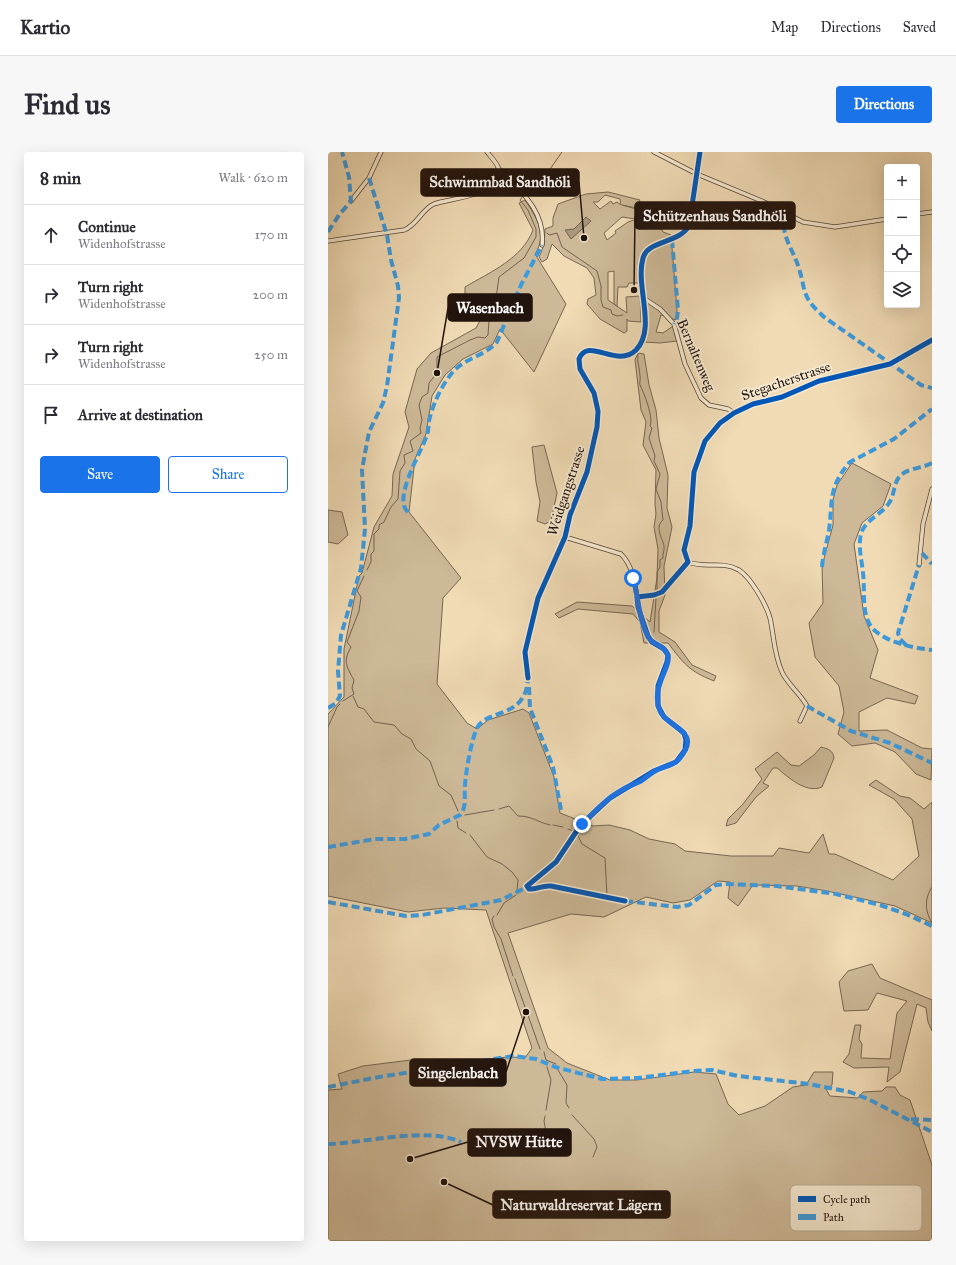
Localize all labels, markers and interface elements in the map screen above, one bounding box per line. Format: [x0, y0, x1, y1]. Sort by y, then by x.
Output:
text: Kartio [20, 16, 70, 39]
text: Map [771, 19, 798, 36]
text: Directions [820, 19, 881, 36]
text: Saved [903, 19, 936, 36]
button: Directions [836, 86, 932, 123]
text: Find us [24, 87, 110, 122]
map controls [884, 164, 920, 308]
button: + [884, 164, 920, 200]
text: 8 min [40, 168, 81, 189]
callout: Schwimmbad Sandhöli [421, 169, 579, 196]
text: Walk · 620 m [218, 170, 288, 186]
text: Schwimmbad Sandhöli [429, 173, 572, 191]
button: − [884, 200, 920, 236]
callout: Schützenhaus Sandhöli [635, 202, 795, 229]
text: Schützenhaus Sandhöli [643, 207, 788, 225]
text: Continue [78, 218, 136, 236]
icon: ahead [40, 224, 62, 246]
text: 170 m [255, 227, 288, 243]
text: Widenhofstrasse [78, 236, 166, 252]
button: locate [884, 236, 920, 272]
button: layers [884, 272, 920, 308]
text: Turn right [78, 278, 143, 296]
icon: right [40, 284, 62, 306]
text: 200 m [253, 287, 288, 303]
callout: Wasenbach [448, 294, 532, 321]
text: Widenhofstrasse [78, 296, 166, 312]
text: Wasenbach [456, 299, 525, 317]
street label: Bernaltenweg [673, 316, 719, 394]
text: Turn right [78, 338, 143, 356]
icon: right [40, 344, 62, 366]
text: 250 m [254, 347, 288, 363]
text: Widenhofstrasse [78, 356, 166, 372]
street label: Stegacherstrasse [739, 358, 833, 404]
icon: arrive [40, 404, 62, 426]
text: Arrive at destination [78, 406, 203, 424]
street label: Weidgangstrasse [544, 444, 589, 538]
button: Save [40, 456, 160, 493]
button: Share [168, 456, 288, 493]
route start [624, 569, 642, 587]
route end [573, 815, 591, 833]
callout: Singelenbach [410, 1059, 506, 1086]
text: Singelenbach [418, 1064, 499, 1083]
callout: NVSW Hütte [468, 1129, 571, 1156]
text: NVSW Hütte [476, 1133, 563, 1151]
legend [790, 1185, 922, 1231]
callout: Naturwaldreservat Lägern [493, 1191, 670, 1218]
text: Cycle path [823, 1193, 870, 1206]
text: Naturwaldreservat Lägern [500, 1196, 662, 1215]
text: Path [823, 1211, 844, 1224]

